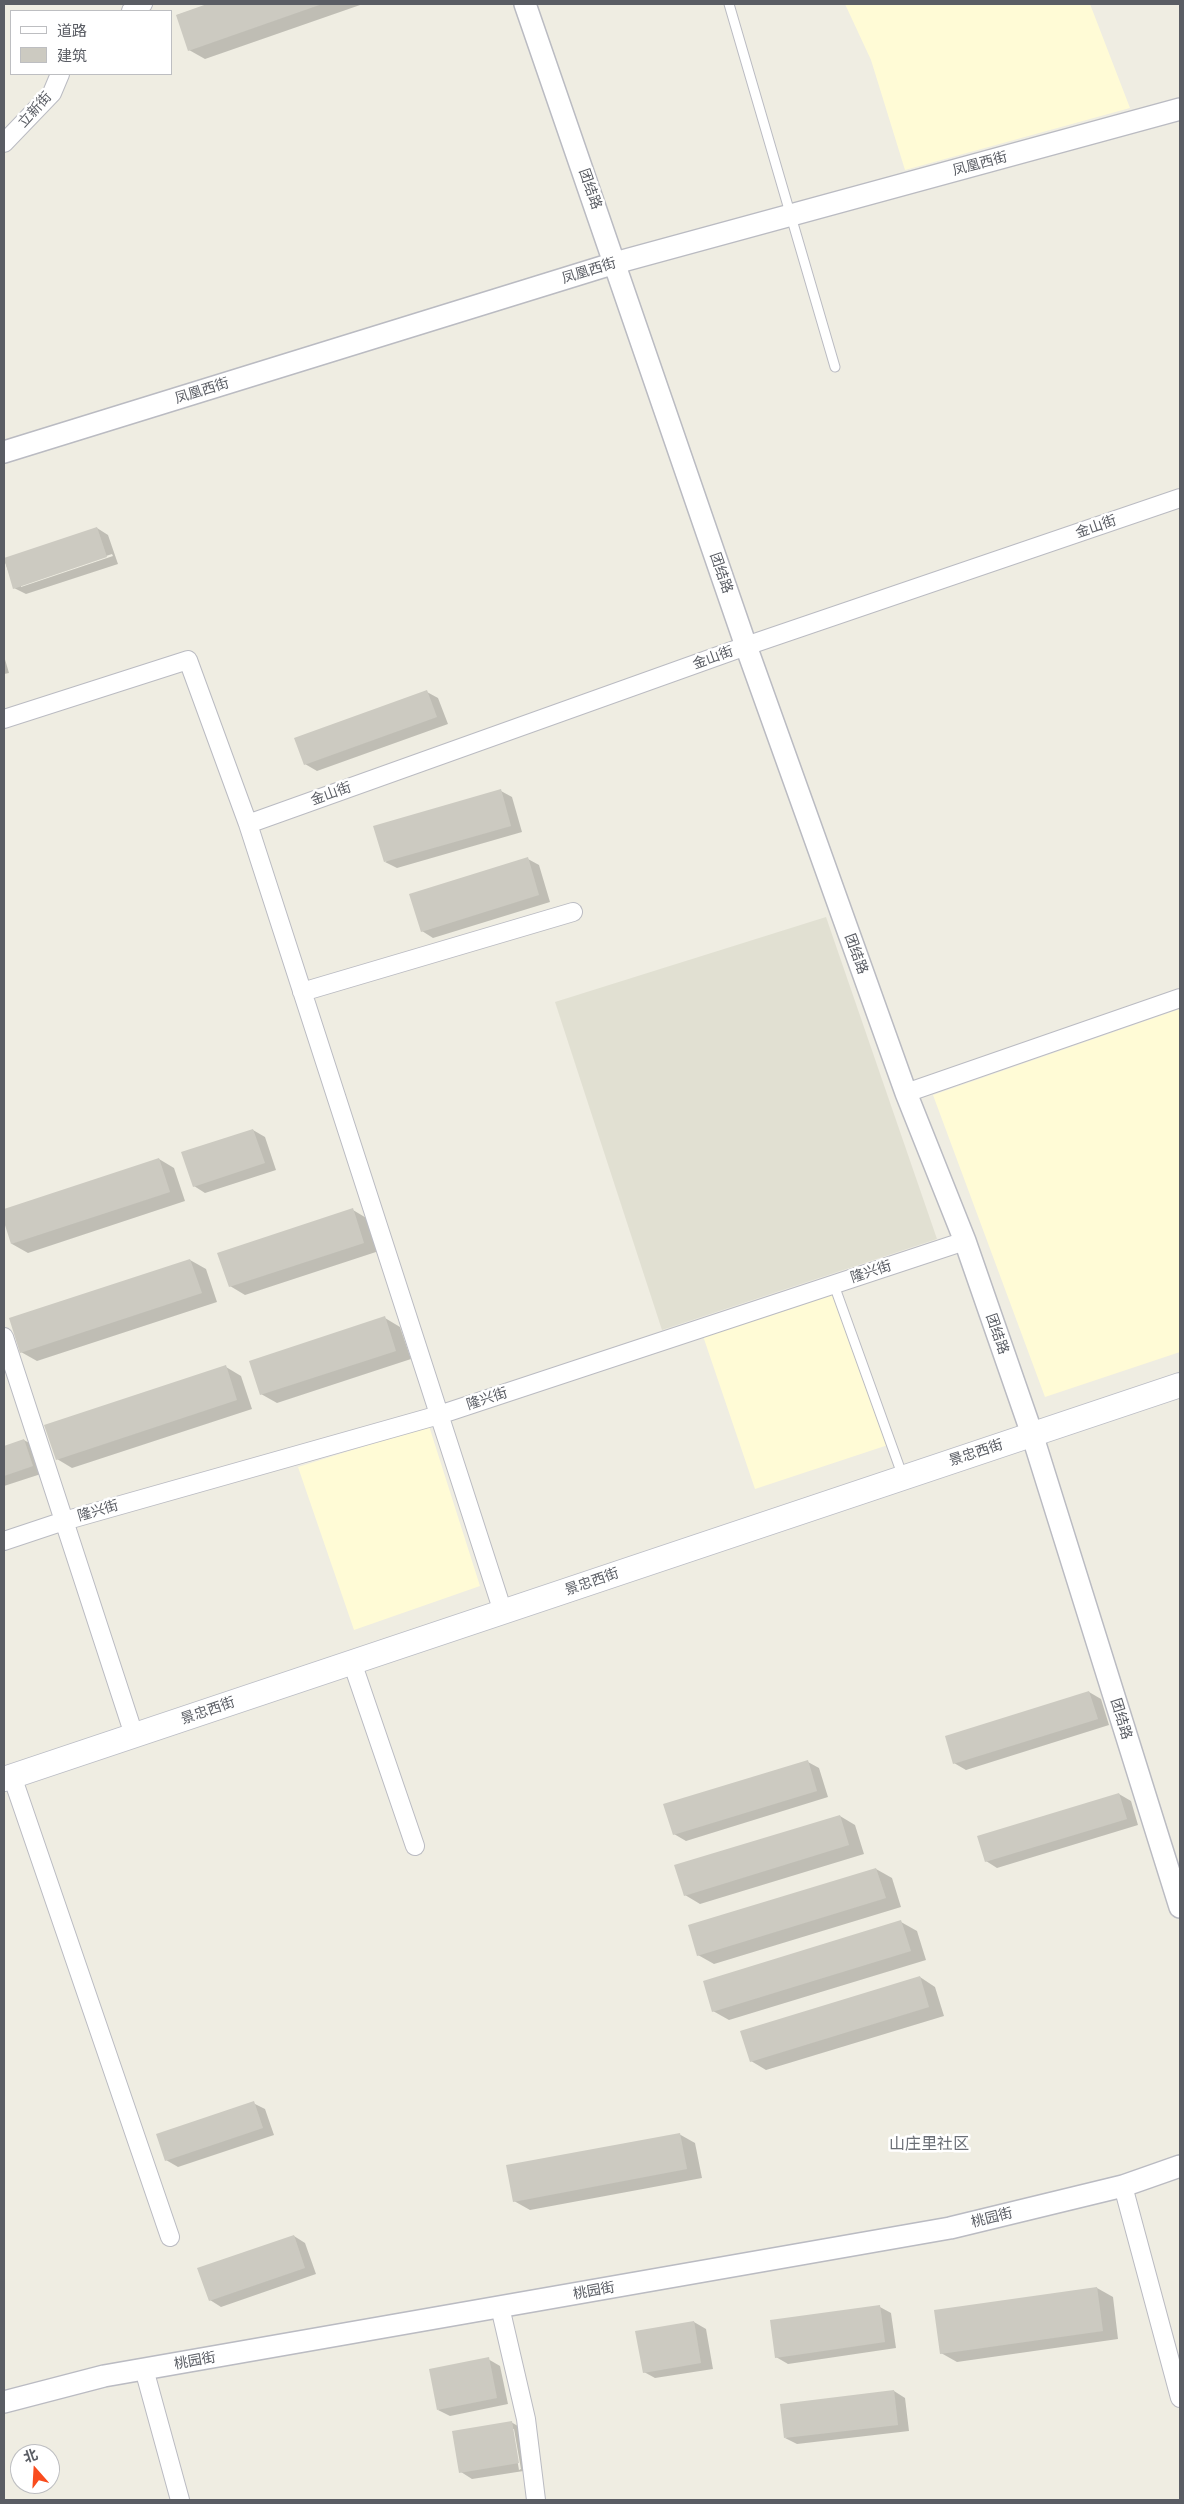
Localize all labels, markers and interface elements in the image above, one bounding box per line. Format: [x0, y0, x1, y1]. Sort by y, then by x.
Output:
legend [10, 10, 172, 75]
text: 道路 [57, 21, 87, 40]
text: 建筑 [57, 46, 87, 65]
street label: 立新街 [15, 89, 55, 131]
street label: 凤凰西街 [951, 149, 1009, 179]
street label: 团结路 [575, 166, 605, 212]
street label: 凤凰西街 [560, 255, 618, 287]
street label: 凤凰西街 [173, 375, 231, 407]
street label: 金山街 [1073, 512, 1119, 542]
street label: 团结路 [706, 550, 736, 596]
street label: 金山街 [690, 643, 736, 673]
street label: 金山街 [308, 779, 354, 809]
street label: 团结路 [841, 931, 871, 977]
street label: 隆兴街 [848, 1258, 894, 1286]
street label: 团结路 [982, 1311, 1012, 1357]
street label: 隆兴街 [464, 1385, 510, 1413]
street label: 景忠西街 [947, 1436, 1005, 1470]
street label: 隆兴街 [75, 1497, 121, 1525]
street label: 景忠西街 [563, 1565, 621, 1599]
street label: 景忠西街 [179, 1694, 237, 1728]
street label: 团结路 [1107, 1696, 1135, 1742]
district label: 山庄里社区 [889, 2134, 969, 2154]
street label: 桃园街 [970, 2205, 1014, 2231]
street label: 桃园街 [572, 2279, 616, 2303]
street label: 桃园街 [173, 2349, 217, 2373]
north arrow [10, 2444, 60, 2494]
text: 北 [21, 2445, 40, 2467]

